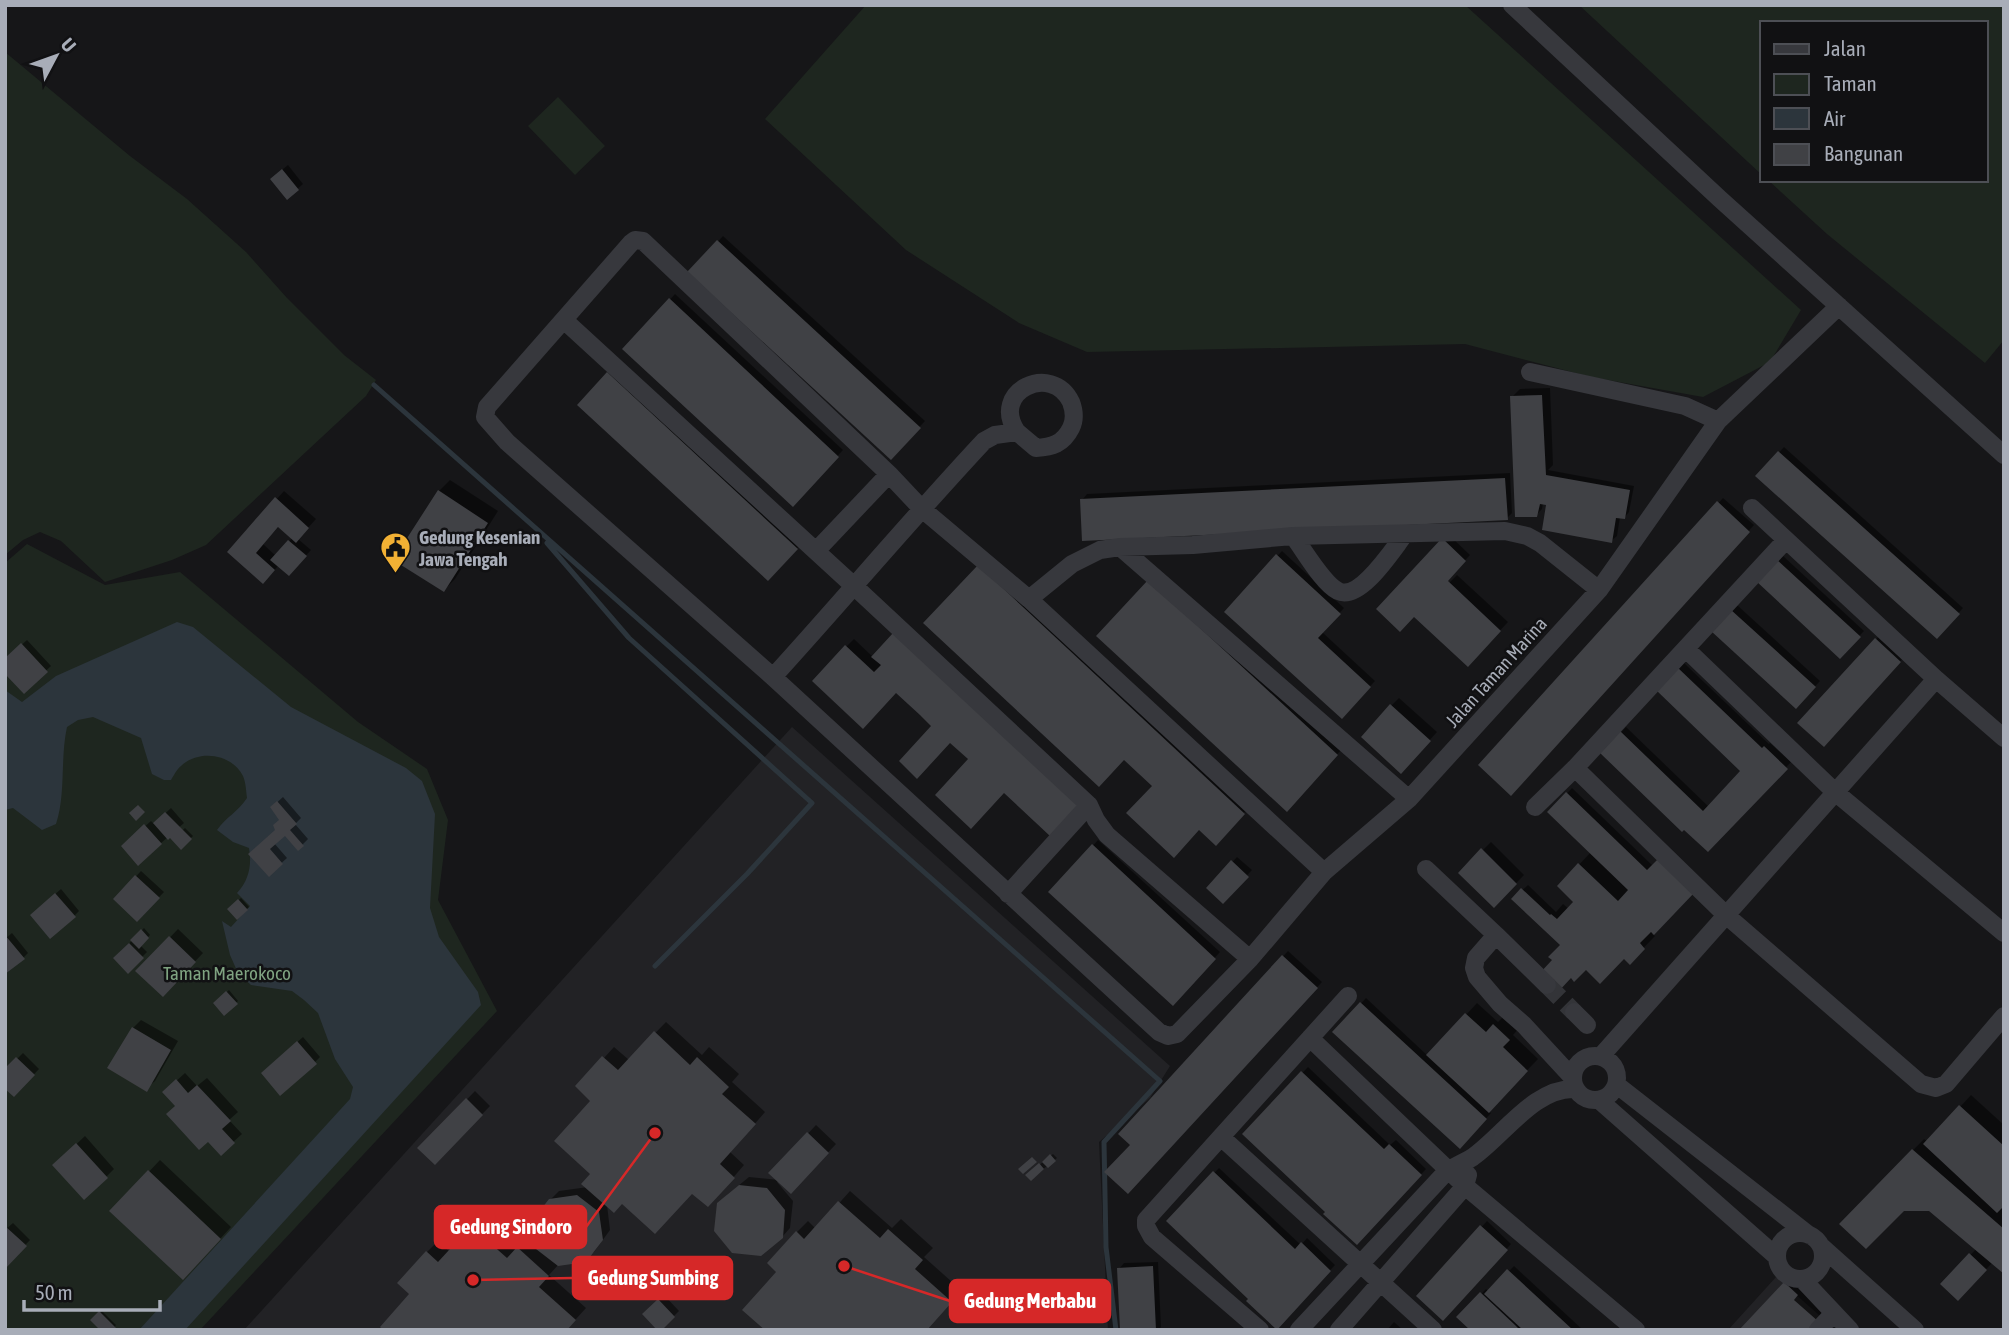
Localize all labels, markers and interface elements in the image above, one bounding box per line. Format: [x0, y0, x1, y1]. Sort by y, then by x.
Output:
north arrow [21, 21, 91, 91]
legend [1760, 21, 1988, 182]
text: U [57, 33, 81, 56]
text: Jalan [1824, 36, 1866, 60]
text: Taman [1824, 71, 1877, 95]
text: Air [1824, 106, 1846, 130]
text: Bangunan [1824, 141, 1903, 165]
place label: Gedung Kesenian Jawa Tengah [418, 526, 540, 570]
public building icon: Gedung Kesenian Jawa Tengah [379, 531, 413, 575]
street label: Jalan Taman Marina [1441, 612, 1551, 732]
park label: Taman Maerokoco [163, 962, 291, 984]
callout: Gedung Sindoro [435, 1206, 586, 1248]
text: Gedung Sindoro [450, 1214, 572, 1238]
callout: Gedung Sumbing [573, 1257, 732, 1299]
text: Gedung Sumbing [588, 1265, 719, 1289]
scale bar [24, 1268, 161, 1312]
text: 50 m [35, 1280, 73, 1304]
callout: Gedung Merbabu [950, 1280, 1110, 1322]
text: Gedung Merbabu [964, 1288, 1096, 1312]

